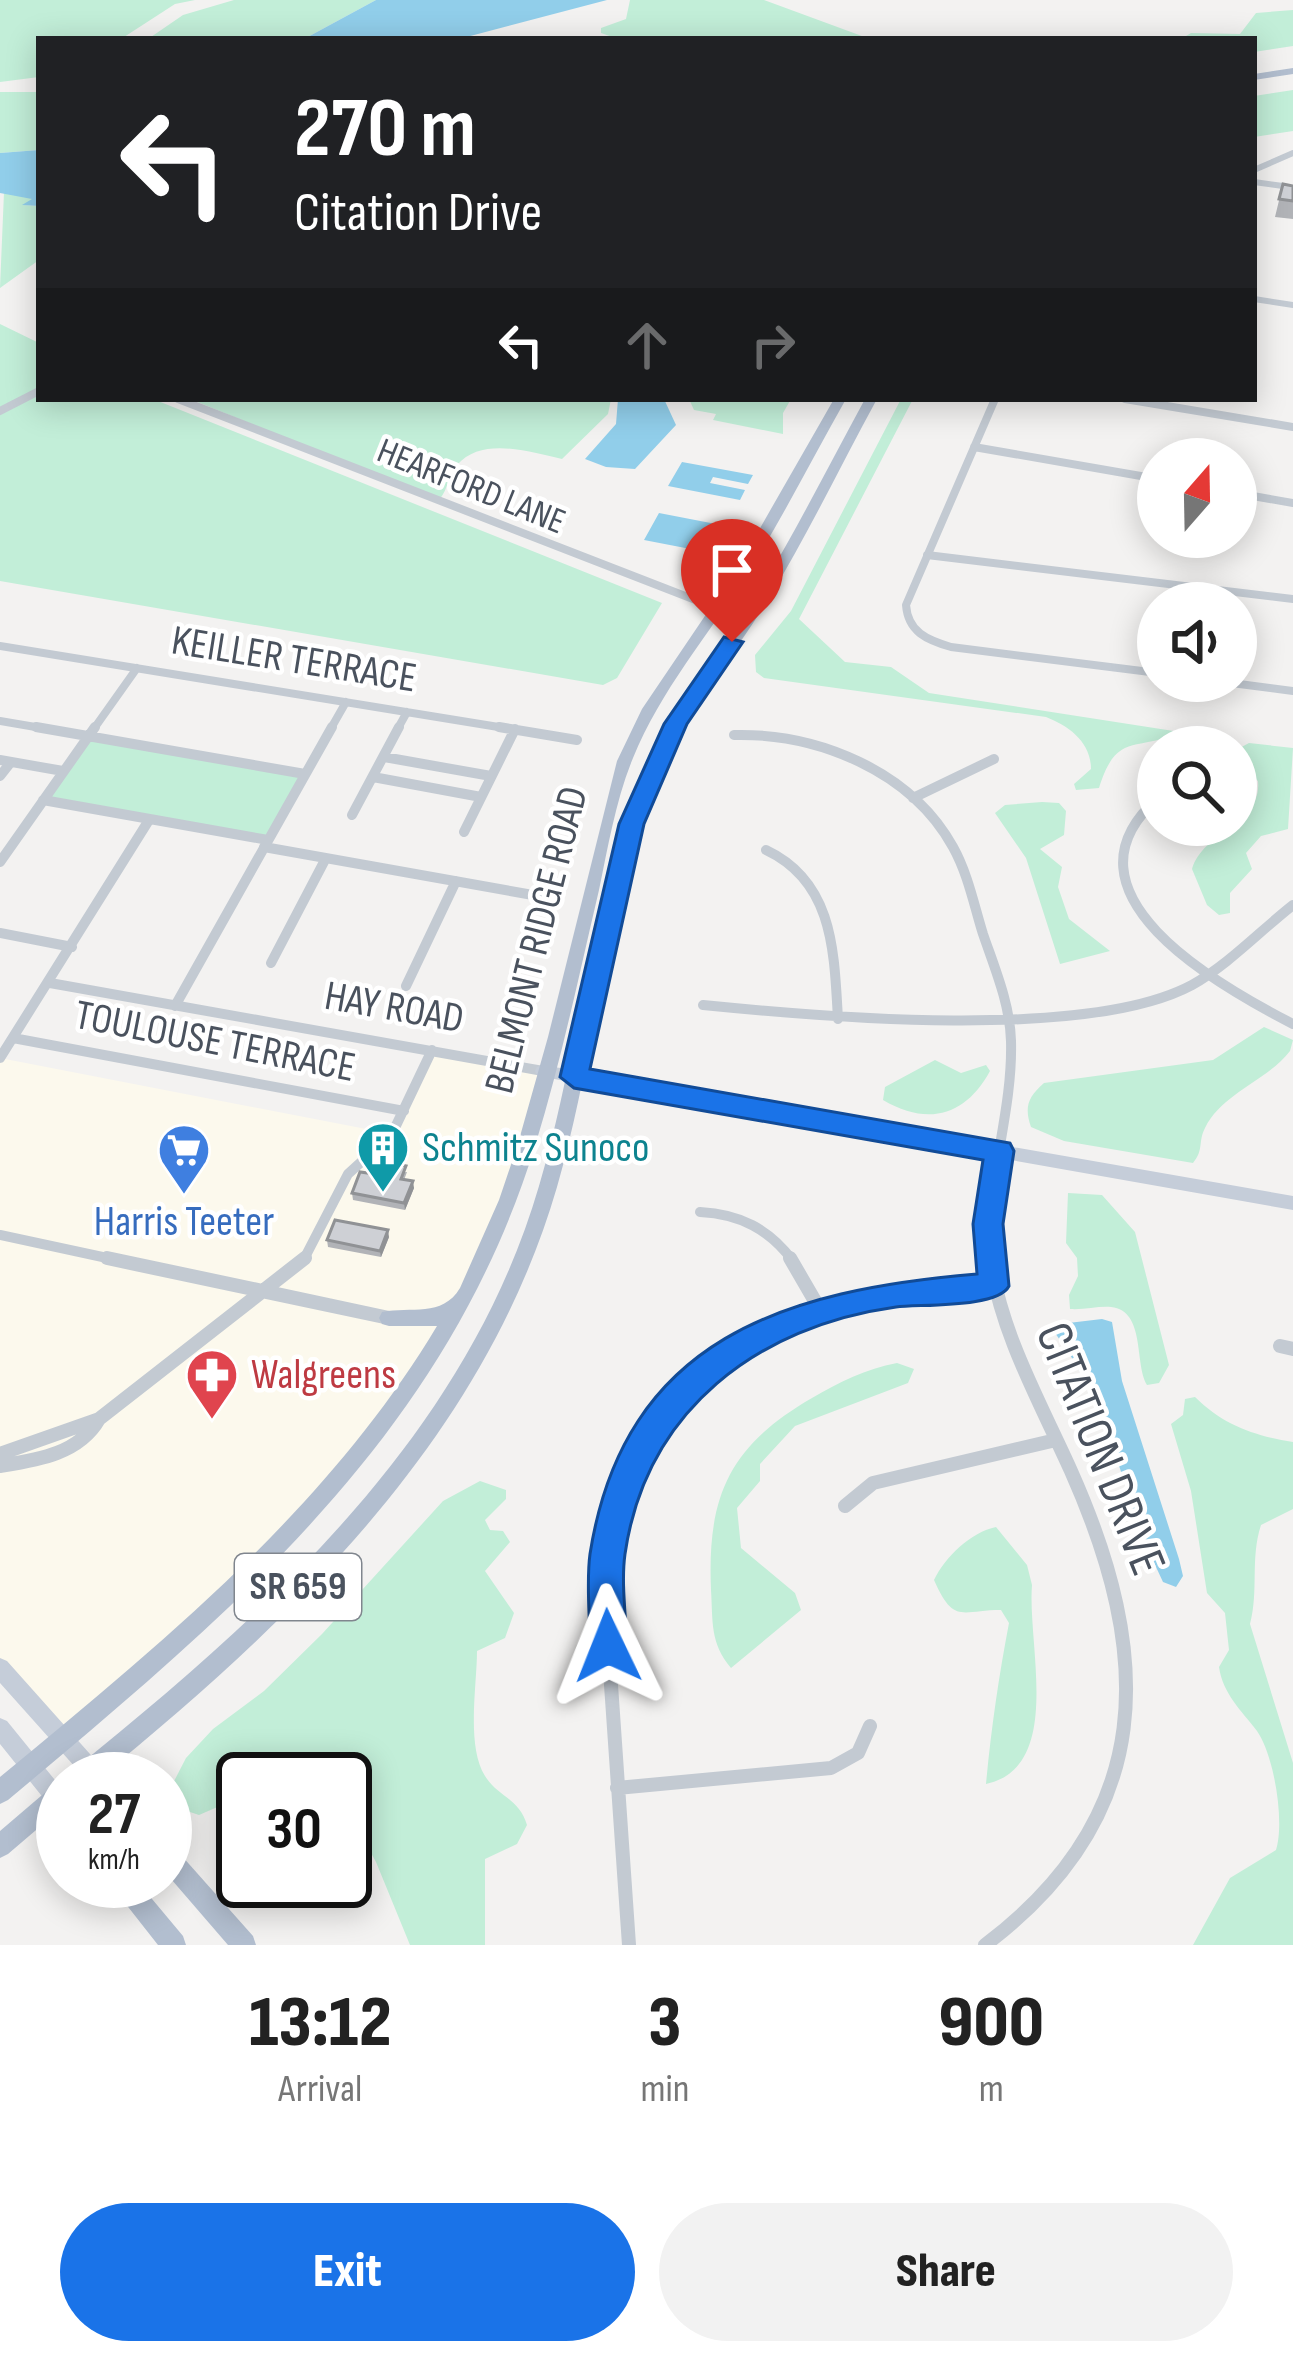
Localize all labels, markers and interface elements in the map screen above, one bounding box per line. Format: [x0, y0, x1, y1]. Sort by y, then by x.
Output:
text: 270 m [294, 79, 476, 180]
icon: left [96, 84, 252, 240]
text: Citation Drive [294, 181, 542, 246]
icon: left [488, 312, 554, 378]
icon: ahead [614, 312, 680, 378]
icon: right [740, 312, 806, 378]
street label: HEARFORD LANE [371, 430, 571, 544]
north arrow [1137, 438, 1257, 558]
map controls [1137, 438, 1257, 846]
pin [681, 519, 783, 642]
icon: arrive [699, 537, 765, 603]
button: sound [1137, 582, 1257, 702]
street label: KEILLER TERRACE [168, 615, 420, 705]
button: search [1137, 726, 1257, 846]
street label: BELMONT RIDGE ROAD [474, 781, 600, 1099]
street label: HAY ROAD [321, 971, 467, 1045]
street label: TOULOUSE TERRACE [71, 990, 359, 1094]
building icon: Schmitz Sunoco [355, 1120, 411, 1194]
supermarket icon: Harris Teeter [156, 1122, 212, 1196]
place label: Schmitz Sunoco [422, 1123, 649, 1174]
place label: Harris Teeter [94, 1197, 274, 1248]
street label: CITATION DRIVE [1022, 1314, 1178, 1584]
pharmacy icon: Walgreens [184, 1347, 240, 1421]
place label: Walgreens [251, 1350, 396, 1401]
road number: SR 659 [235, 1554, 361, 1620]
position arrow [545, 1583, 671, 1709]
speed limit sign: 30 [216, 1752, 372, 1908]
text: 27 [88, 1779, 140, 1851]
text: km/h [88, 1842, 140, 1878]
text: 13:12 [249, 1980, 392, 2067]
text: 3 [648, 1980, 682, 2067]
text: 900 [938, 1980, 1044, 2067]
text: Arrival [278, 2066, 362, 2113]
text: min [640, 2066, 689, 2113]
text: m [979, 2066, 1004, 2113]
button: Exit [60, 2203, 635, 2341]
button: Share [659, 2203, 1233, 2341]

